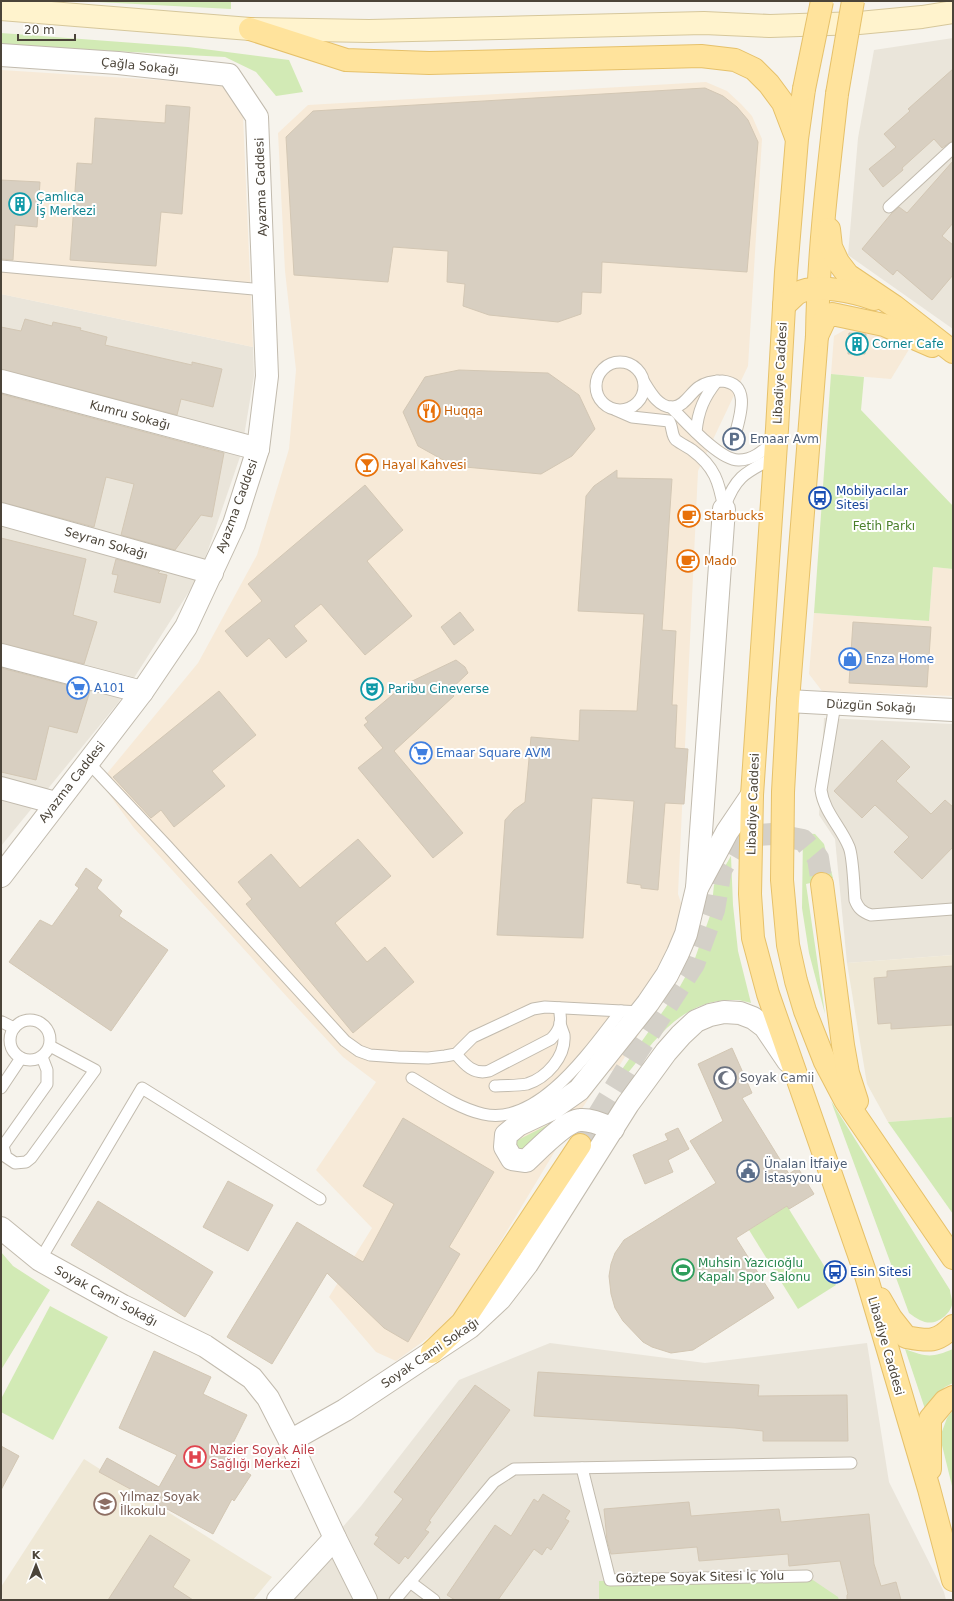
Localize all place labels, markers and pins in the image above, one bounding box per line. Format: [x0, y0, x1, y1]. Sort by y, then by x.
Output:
place label: Çamlıca İş Merkezi [36, 190, 96, 218]
building icon: Çamlıca İş Merkezi [7, 191, 33, 217]
building icon: Corner Cafe [844, 331, 870, 357]
place label: Corner Cafe [872, 337, 944, 351]
restaurant icon: Huqqa [416, 398, 442, 424]
place label: Huqqa [444, 404, 483, 418]
parking icon: Emaar Avm [721, 426, 747, 452]
place label: Emaar Avm [750, 432, 819, 446]
bar icon: Hayal Kahvesi [354, 452, 380, 478]
place label: Hayal Kahvesi [382, 458, 467, 472]
place label: Mobilyacılar Sitesi [836, 484, 908, 512]
bus stop icon: Mobilyacılar Sitesi [807, 485, 833, 511]
cafe icon: Starbucks [676, 503, 702, 529]
place label: Starbucks [704, 509, 764, 523]
cafe icon: Mado [675, 548, 701, 574]
place label: Mado [704, 554, 737, 568]
shop icon: Enza Home [837, 646, 863, 672]
place label: Enza Home [866, 652, 934, 666]
supermarket icon: A101 [65, 675, 91, 701]
theatre icon: Paribu Cineverse [359, 676, 385, 702]
place label: A101 [94, 681, 125, 695]
place label: Paribu Cineverse [388, 682, 489, 696]
supermarket icon: Emaar Square AVM [408, 740, 434, 766]
place label: Emaar Square AVM [436, 746, 551, 760]
mosque icon: Soyak Camii [712, 1065, 738, 1091]
place label: Soyak Camii [740, 1071, 814, 1085]
place label: Ünalan İtfaiye İstasyonu [764, 1155, 848, 1185]
public building icon: Ünalan İtfaiye İstasyonu [735, 1158, 761, 1184]
place label: Muhsin Yazıcıoğlu Kapalı Spor Salonu [698, 1256, 811, 1284]
sports icon: Muhsin Yazıcıoğlu Kapalı Spor Salonu [670, 1257, 696, 1283]
bus stop icon: Esin Sitesi [822, 1259, 848, 1285]
place label: Esin Sitesi [850, 1265, 911, 1279]
place label: Nazier Soyak Aile Sağlığı Merkezi [210, 1443, 315, 1471]
hospital icon: Nazier Soyak Aile Sağlığı Merkezi [182, 1444, 208, 1470]
place label: Yılmaz Soyak İlkokulu [119, 1490, 200, 1518]
school or university icon: Yılmaz Soyak İlkokulu [92, 1491, 118, 1517]

